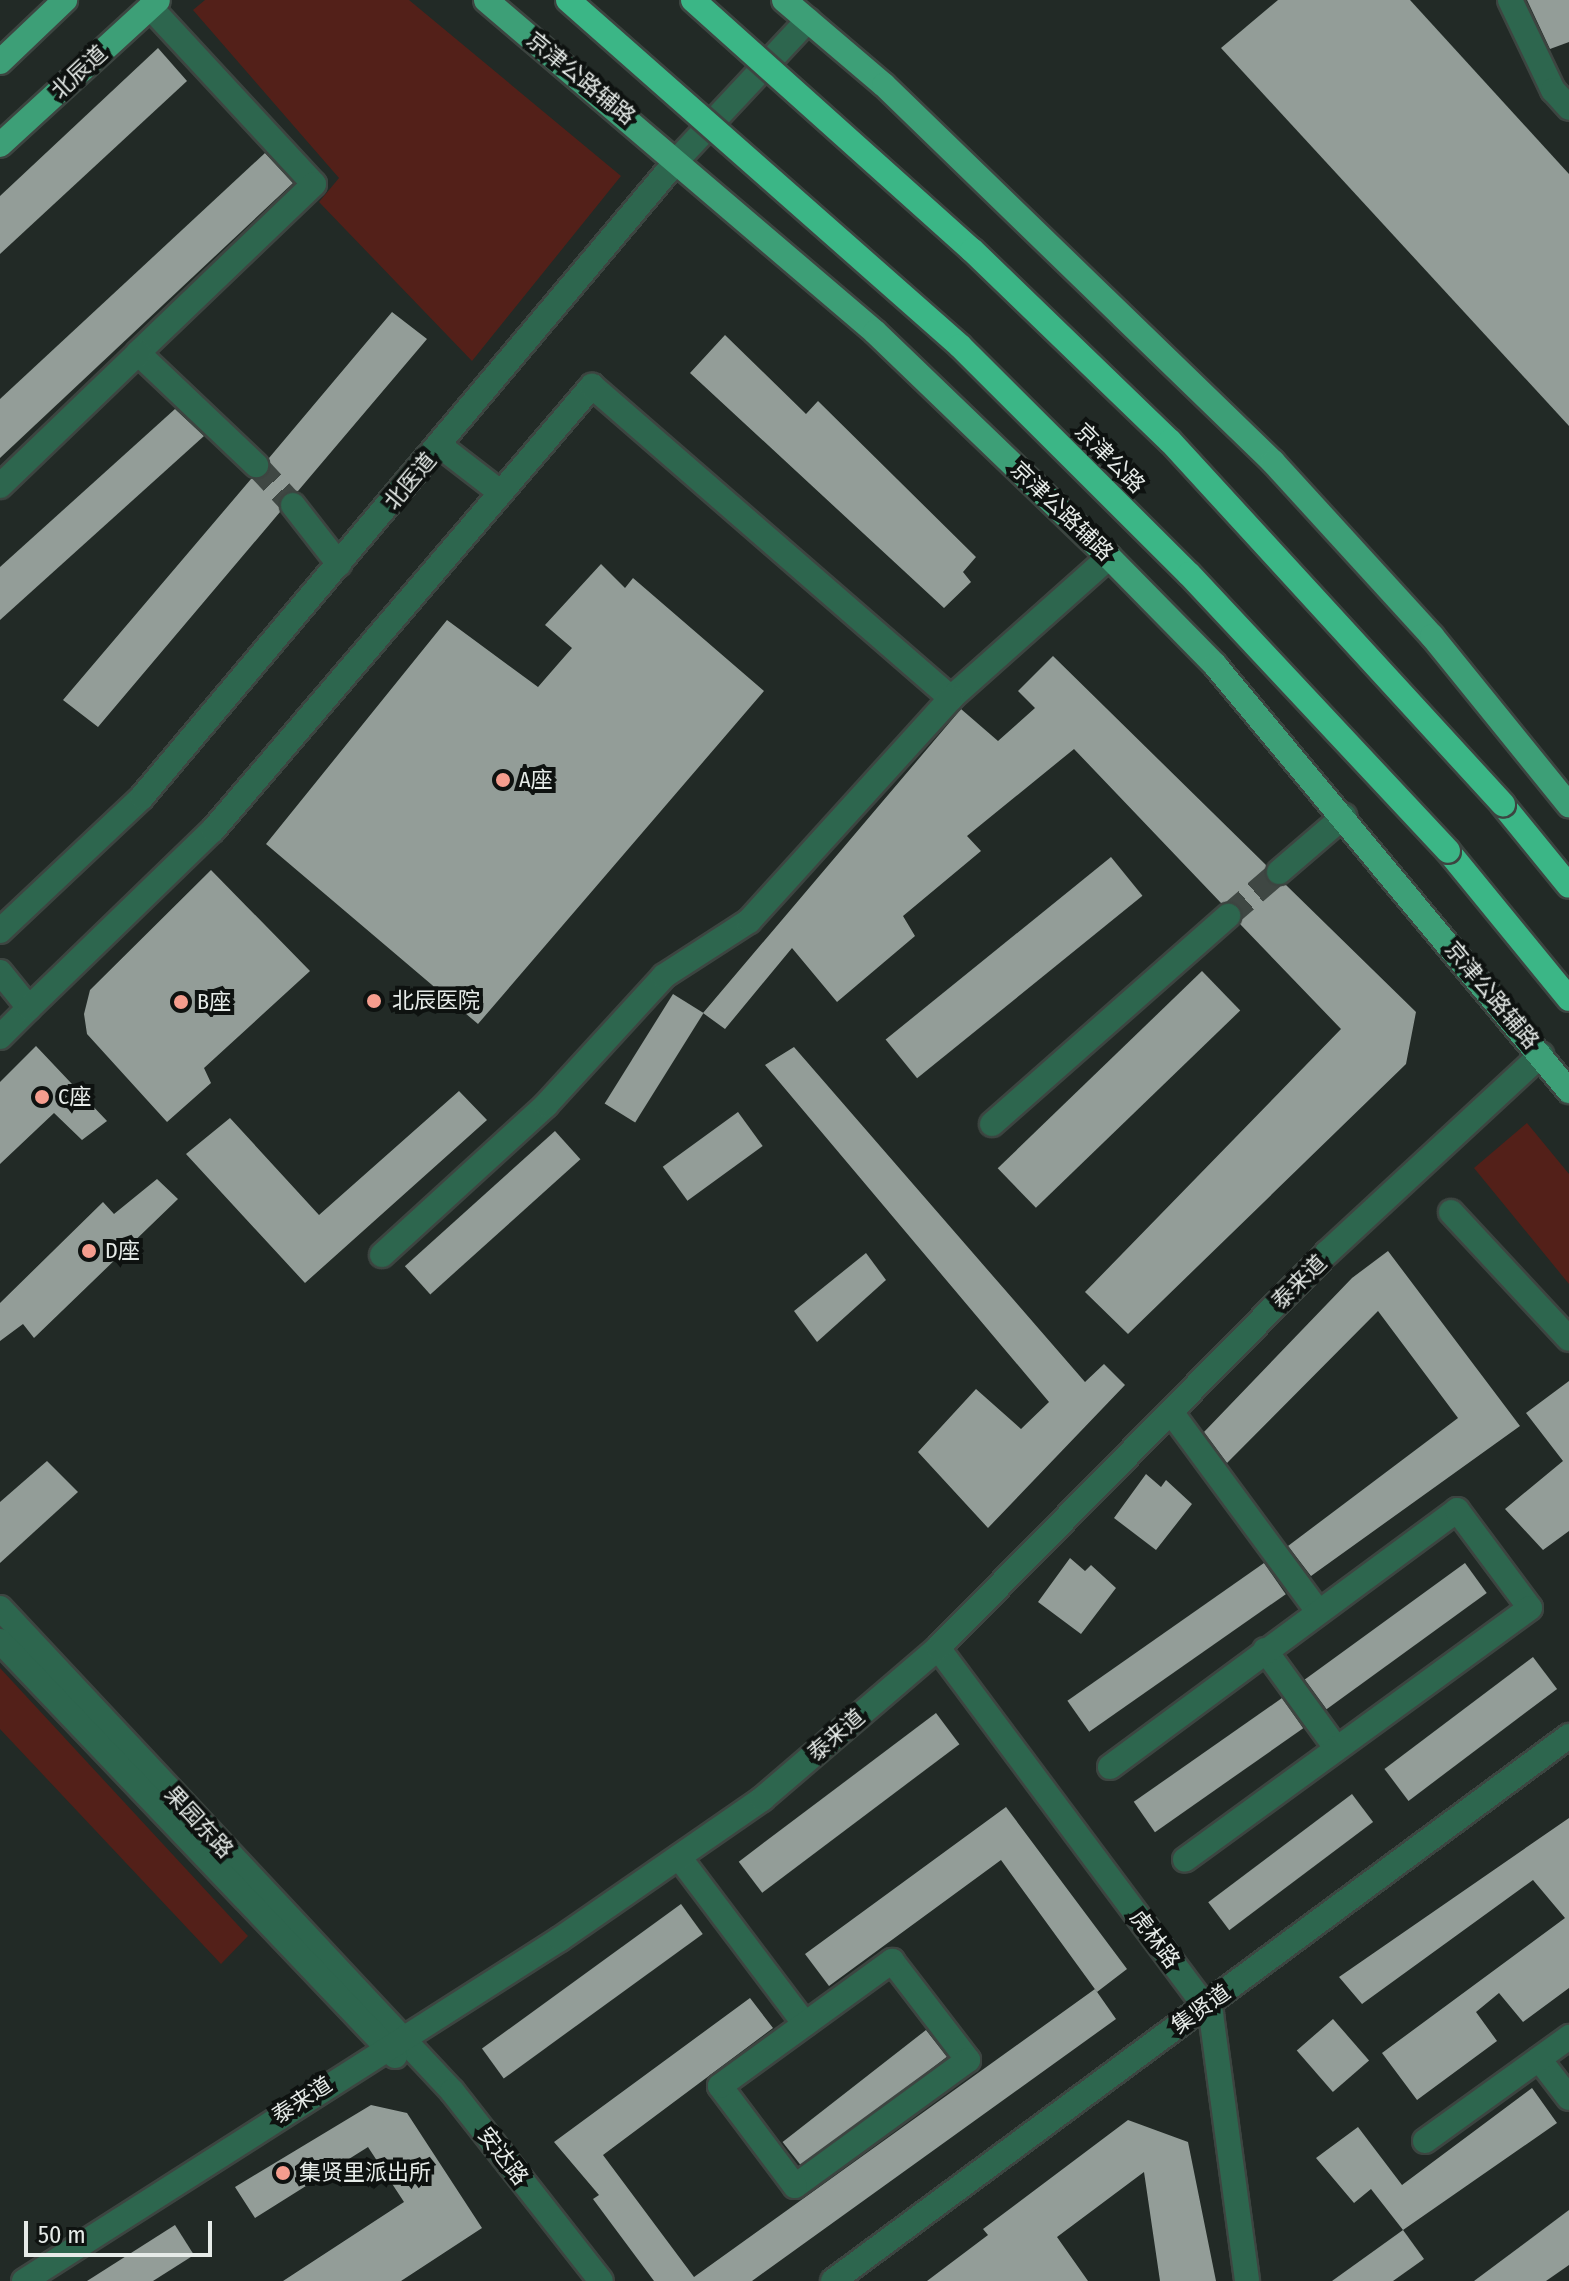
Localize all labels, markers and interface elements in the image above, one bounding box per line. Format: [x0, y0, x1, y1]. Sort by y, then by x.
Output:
street label: 京津公路辅路 [521, 26, 641, 130]
street label: 北辰道 [46, 40, 112, 104]
street label: 京津公路 [1070, 418, 1150, 498]
street label: 北医道 [379, 447, 441, 515]
street label: 京津公路辅路 [1005, 456, 1119, 566]
place label: A座 [519, 767, 553, 793]
marker: A座 [494, 771, 512, 789]
street label: 京津公路辅路 [1439, 936, 1545, 1054]
place label: 北辰医院 [392, 988, 480, 1014]
place label: B座 [197, 989, 231, 1015]
marker: 北辰医院 [363, 990, 385, 1012]
marker: B座 [172, 993, 190, 1011]
place label: C座 [58, 1084, 91, 1110]
marker: C座 [33, 1088, 51, 1106]
place label: D座 [105, 1238, 140, 1264]
marker: D座 [80, 1242, 98, 1260]
street label: 泰来道 [1266, 1249, 1332, 1315]
street label: 泰来道 [802, 1703, 870, 1767]
street label: 果园东路 [159, 1781, 239, 1863]
street label: 虎林路 [1125, 1905, 1185, 1973]
street label: 集贤道 [1167, 1979, 1235, 2039]
street label: 泰来道 [267, 2071, 337, 2129]
street label: 安达路 [472, 2122, 534, 2190]
place label: 集贤里派出所 [299, 2160, 431, 2186]
marker: 集贤里派出所 [274, 2164, 292, 2182]
scale bar [28, 2205, 216, 2255]
text: 50 m [38, 2221, 86, 2249]

